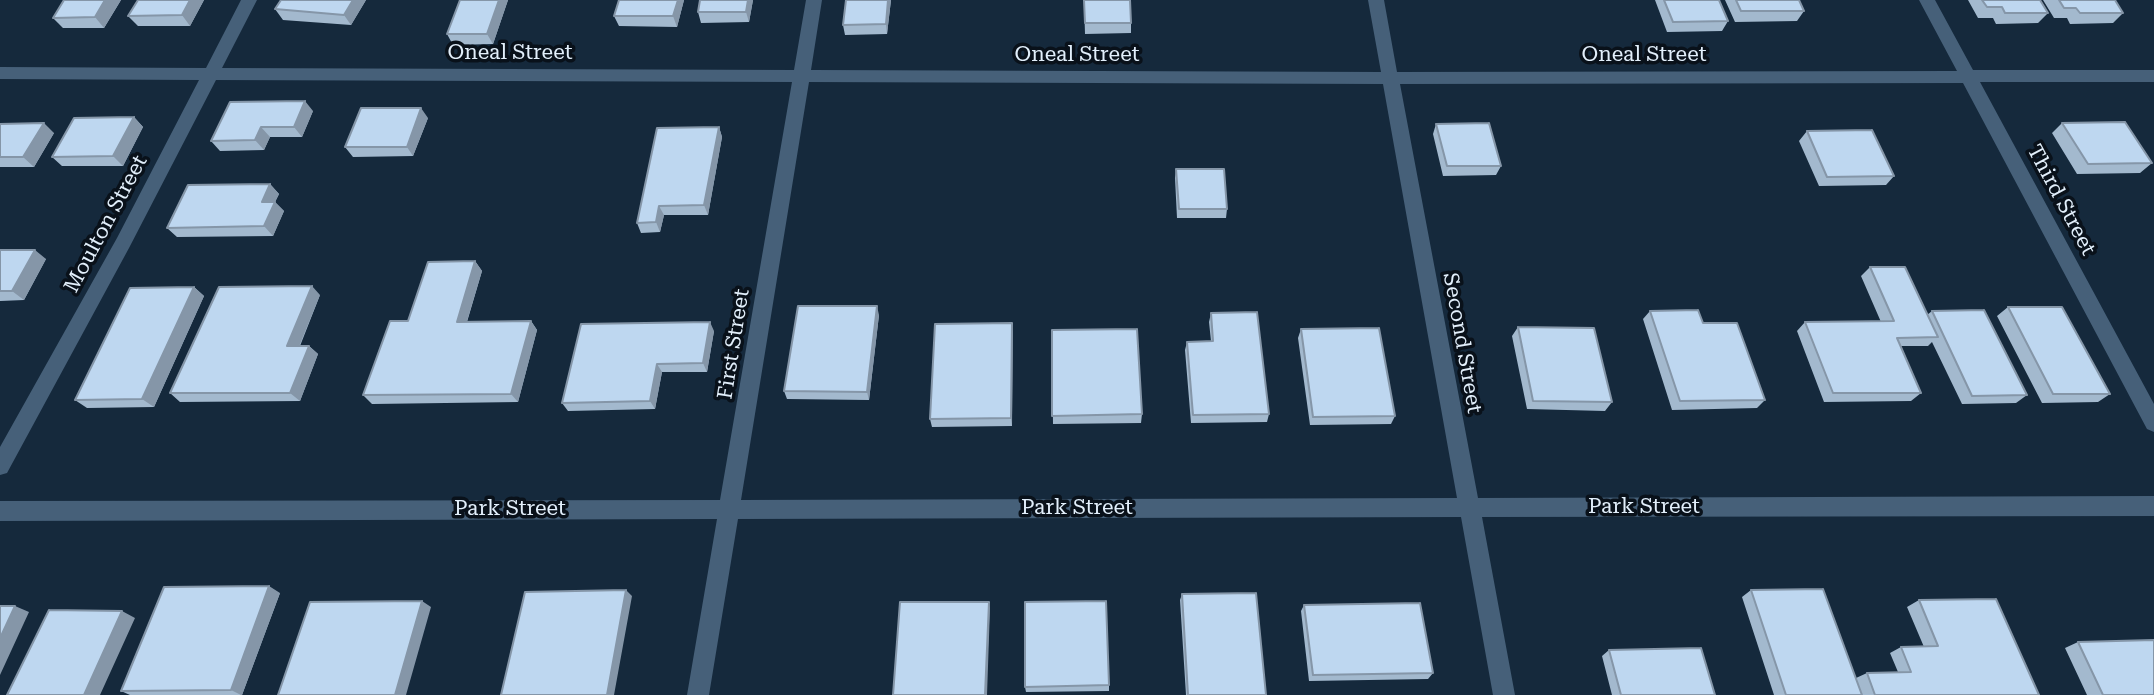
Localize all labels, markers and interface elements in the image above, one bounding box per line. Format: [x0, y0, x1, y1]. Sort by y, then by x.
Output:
street label: Oneal Street [447, 40, 573, 66]
street label: Oneal Street [1014, 42, 1140, 68]
street label: Oneal Street [1581, 42, 1707, 68]
street label: Third Street [2021, 140, 2101, 260]
street label: Moulton Street [59, 151, 153, 297]
street label: Second Street [1437, 271, 1487, 415]
street label: First Street [713, 287, 755, 401]
street label: Park Street [1588, 494, 1700, 520]
street label: Park Street [1021, 495, 1133, 521]
street label: Park Street [454, 496, 566, 522]

